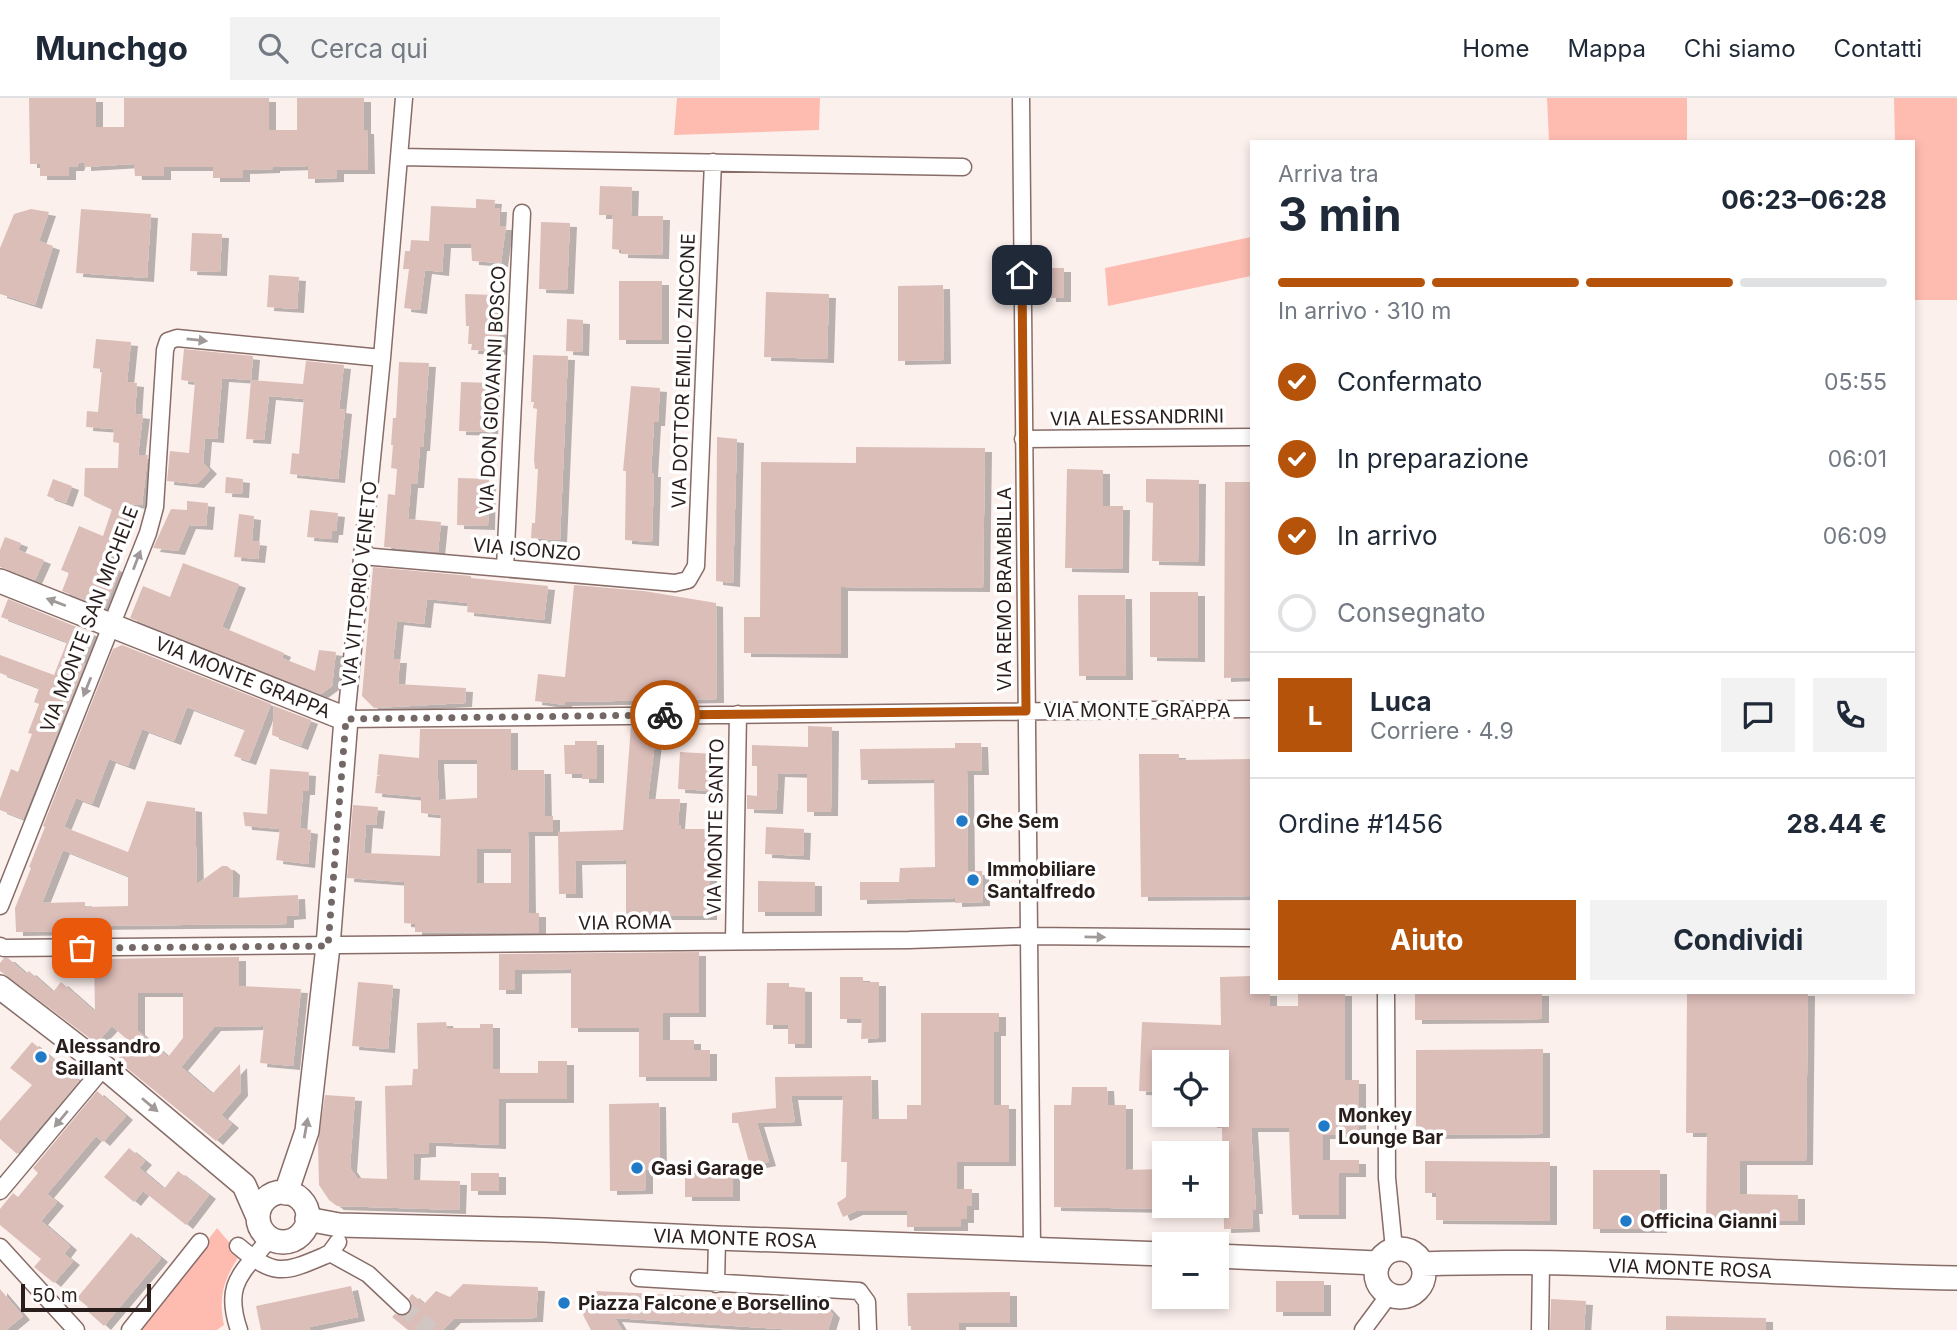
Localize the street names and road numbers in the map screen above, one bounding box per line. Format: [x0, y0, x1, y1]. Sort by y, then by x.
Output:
street label: VIA DOTTOR EMILIO ZINCONE [667, 233, 700, 509]
street label: VIA DON GIOVANNI BOSCO [474, 265, 511, 515]
street label: VIA ALESSANDRINI [1050, 404, 1224, 431]
street label: VIA VITTORIO VENETO [337, 480, 382, 688]
street label: VIA REMO BRAMBILLA [993, 487, 1016, 691]
street label: VIA MONTE SAN MICHELE [36, 503, 143, 736]
street label: VIA ISONZO [472, 533, 582, 566]
street label: VIA MONTE GRAPPA [152, 632, 334, 723]
street label: VIA MONTE GRAPPA [1043, 699, 1231, 722]
street label: VIA MONTE SANTO [702, 738, 729, 916]
street label: VIA ROMA [578, 910, 672, 935]
street label: VIA MONTE ROSA [653, 1224, 817, 1253]
street label: VIA MONTE ROSA [1608, 1254, 1772, 1283]

